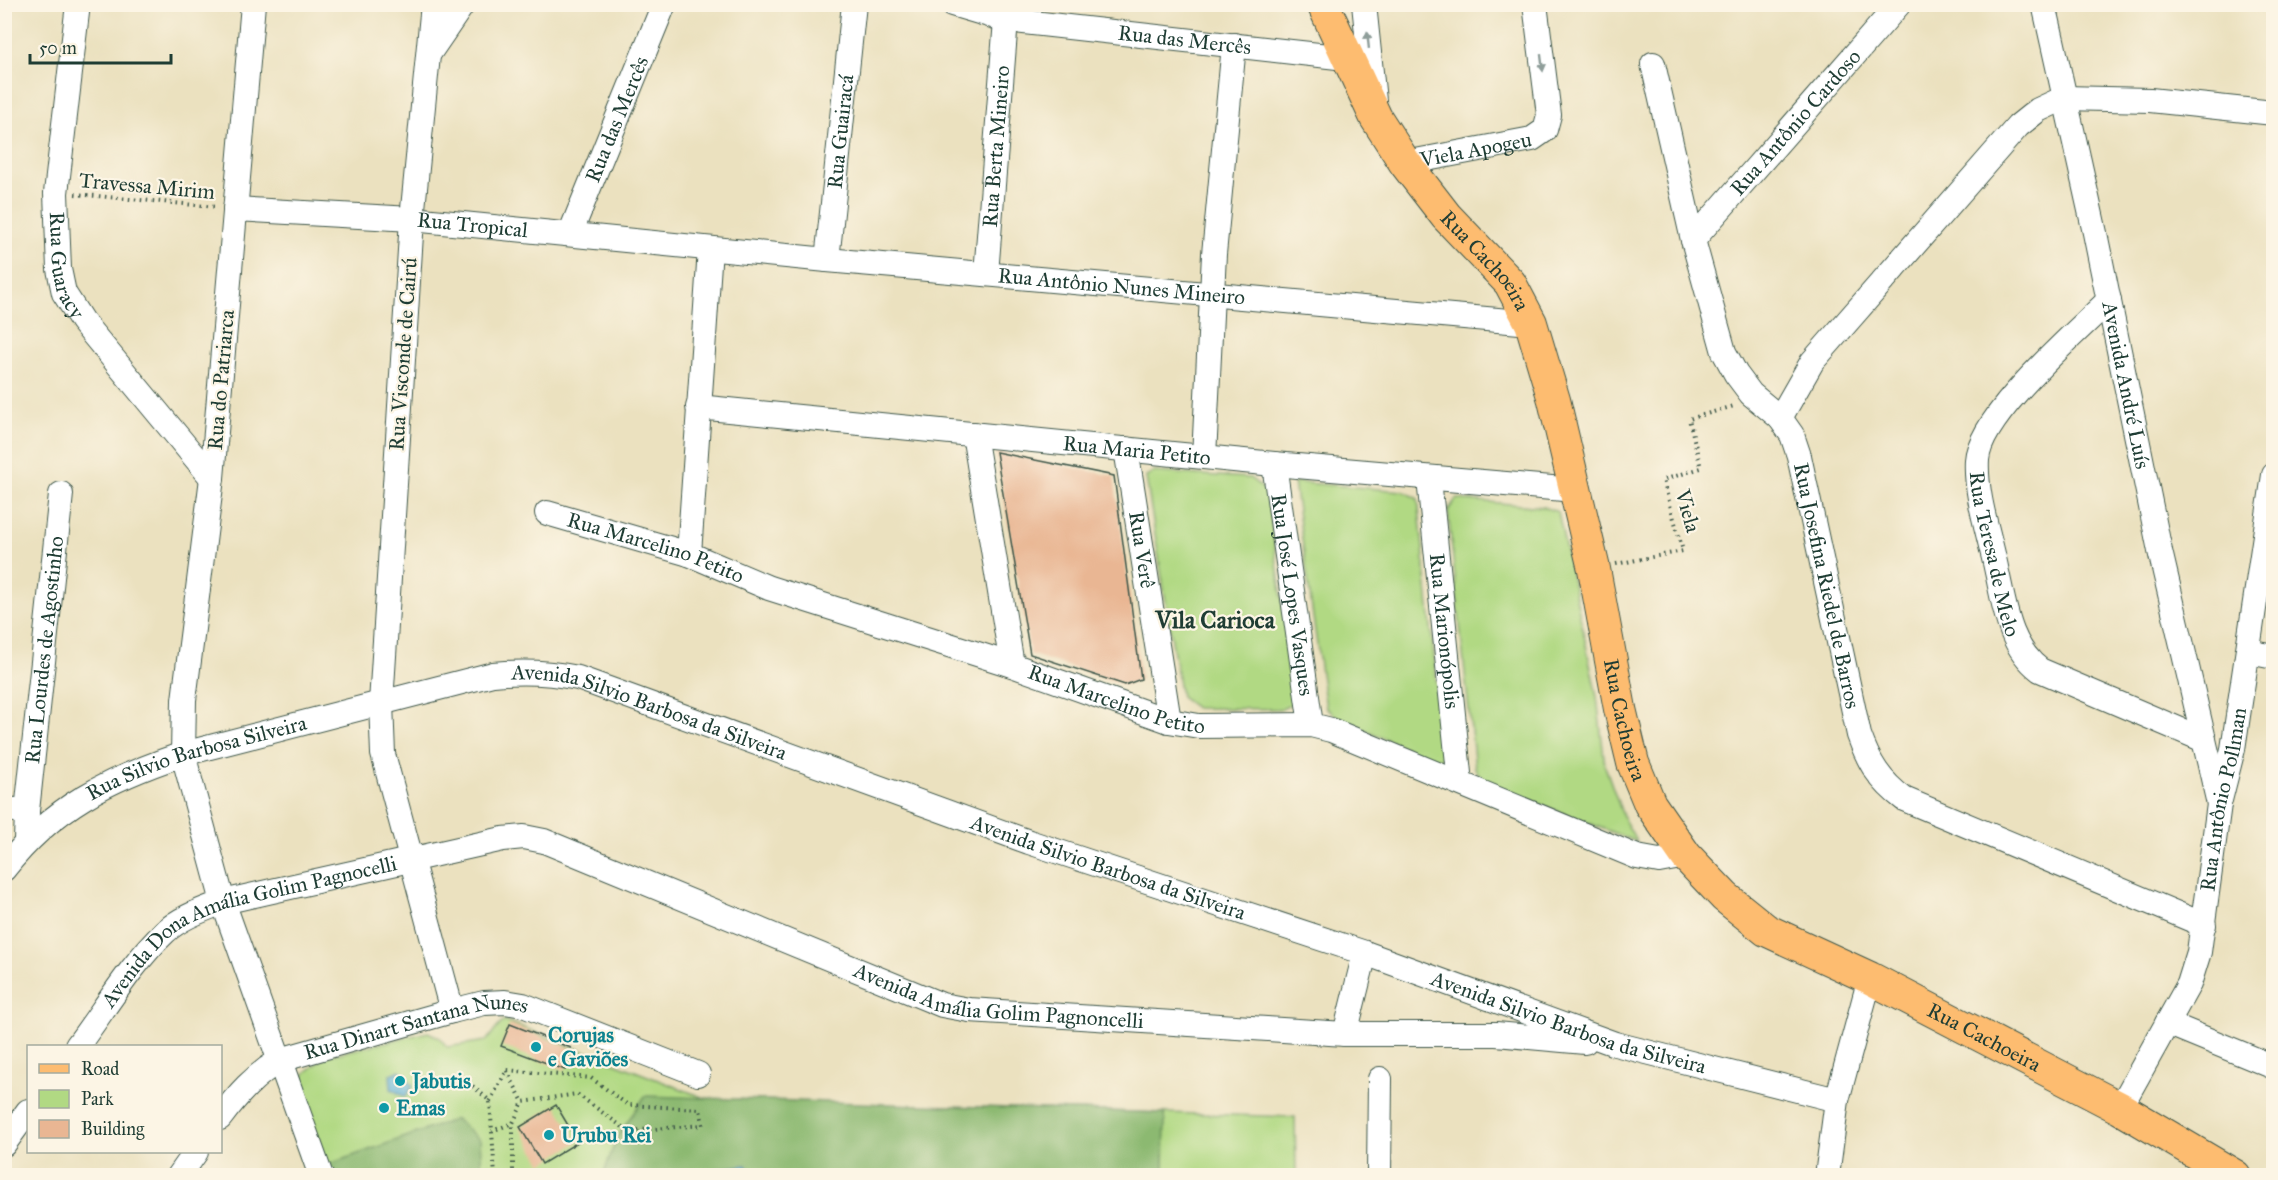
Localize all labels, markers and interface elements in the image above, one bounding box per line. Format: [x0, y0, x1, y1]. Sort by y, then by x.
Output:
street label: Rua das Mercês [1116, 20, 1253, 60]
scale bar [30, 27, 171, 65]
one-way arrow [1363, 31, 1373, 50]
text: 50 m [39, 37, 77, 59]
street label: Rua Antônio Cardoso [1725, 44, 1867, 201]
street label: Rua das Mercês [580, 52, 654, 186]
one-way arrow [1538, 53, 1547, 72]
street label: Rua Berta Mineiro [977, 64, 1015, 228]
street label: Rua Guairacá [822, 73, 859, 190]
street label: Viela Apogeu [1417, 126, 1534, 173]
street label: Travessa Mirim [78, 167, 216, 205]
street label: Rua Cachoeira [1435, 205, 1535, 315]
street label: Rua Tropical [416, 207, 529, 243]
street label: Rua Guaracy [44, 211, 91, 325]
street label: Rua Visconde de Cairú [383, 256, 423, 452]
street label: Rua Antônio Nunes Mineiro [997, 262, 1246, 310]
street label: Avenida André Luís [2096, 298, 2156, 471]
street label: Rua do Patriarca [202, 309, 240, 451]
street label: Rua Maria Petito [1062, 430, 1212, 471]
street label: Rua Josefina Riedel de Barros [1788, 460, 1866, 711]
street label: Rua Teresa de Melo [1964, 470, 2026, 641]
street label: Viela [1669, 486, 1707, 536]
street label: Rua José Lopes Vasques [1265, 492, 1320, 697]
street label: Rua Marcelino Petito [564, 506, 748, 589]
street label: Rua Verê [1123, 509, 1161, 590]
street label: Rua Lourdes de Agostinho [19, 534, 69, 765]
street label: Rua Marionópolis [1424, 552, 1465, 710]
district label: Vila Carioca [1154, 605, 1276, 635]
street label: Rua Cachoeira [1598, 657, 1652, 785]
street label: Avenida Silvio Barbosa da Silveira [510, 659, 791, 766]
street label: Rua Marcelino Petito [1025, 659, 1205, 739]
street label: Rua Antônio Pollman [2194, 706, 2252, 893]
street label: Rua Silvio Barbosa Silveira [82, 710, 309, 806]
street label: Avenida Silvio Barbosa da Silveira [966, 809, 1249, 926]
street label: Avenida Dona Amália Golim Pagnocelli [95, 850, 400, 1013]
street label: Avenida Amália Golim Pagnoncelli [849, 957, 1145, 1034]
street label: Avenida Silvio Barbosa da Silveira [1427, 965, 1709, 1080]
street label: Rua Dinart Santana Nunes [301, 989, 533, 1066]
street label: Rua Cachoeira [1923, 997, 2046, 1078]
place label: Corujas e Gaviões [548, 1022, 629, 1072]
marker: Corujas e Gaviões [529, 1040, 543, 1054]
legend [27, 1045, 222, 1153]
text: Road [81, 1058, 119, 1080]
place label: Jabutis [409, 1068, 471, 1095]
marker: Jabutis [393, 1074, 407, 1088]
text: Park [81, 1088, 114, 1110]
place label: Emas [396, 1095, 446, 1121]
marker: Emas [377, 1101, 391, 1115]
text: Building [81, 1118, 145, 1141]
place label: Urubu Rei [561, 1122, 651, 1148]
marker: Urubu Rei [542, 1128, 556, 1142]

